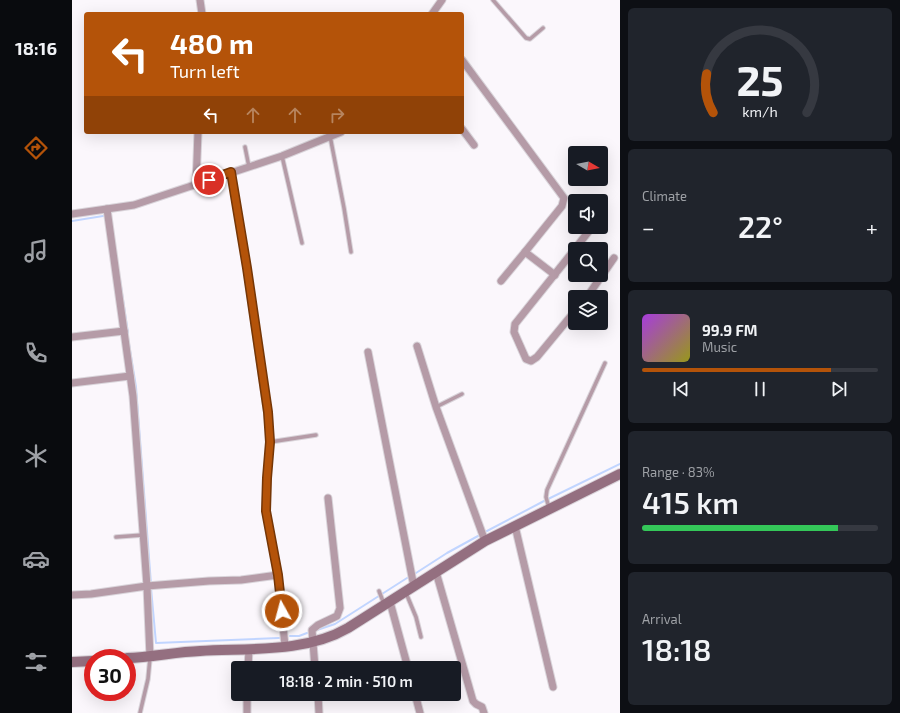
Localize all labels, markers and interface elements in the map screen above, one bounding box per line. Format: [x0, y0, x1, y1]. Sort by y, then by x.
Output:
text: 480 m [170, 26, 254, 60]
icon: left [104, 28, 156, 80]
text: 18:16 [15, 37, 57, 59]
text: 25 [736, 53, 784, 103]
text: Turn left [170, 60, 240, 82]
text: km/h [742, 102, 778, 119]
icon: left [200, 104, 222, 126]
icon: ahead [242, 104, 264, 126]
icon: ahead [284, 104, 306, 126]
icon: right [326, 104, 348, 126]
icon: directions [22, 134, 50, 162]
north arrow [568, 146, 608, 186]
map controls [568, 146, 608, 330]
pin [192, 163, 226, 197]
icon: arrive [198, 169, 220, 191]
text: Climate [642, 188, 687, 204]
button: sound [568, 194, 608, 234]
text: 22° [738, 208, 783, 244]
text: − [642, 214, 655, 240]
text: + [866, 214, 878, 240]
icon: music [22, 237, 50, 265]
button: search [568, 242, 608, 282]
button: layers [568, 290, 608, 330]
text: 99.9 FM [702, 321, 758, 339]
icon: phone [22, 339, 50, 367]
text: Music [702, 339, 737, 355]
icon: previous [670, 378, 692, 400]
icon: pause [749, 378, 771, 400]
icon: next [828, 378, 850, 400]
icon: climate [22, 442, 50, 470]
text: Range · 83% [642, 464, 715, 480]
text: 415 km [642, 484, 739, 520]
icon: car [22, 545, 50, 573]
position arrow [261, 590, 303, 632]
text: Arrival [642, 611, 682, 627]
text: 18:18 [642, 631, 711, 667]
icon: filters [22, 648, 50, 676]
speed limit sign: 30 [84, 649, 136, 701]
text: 18:18 · 2 min · 510 m [279, 672, 413, 690]

